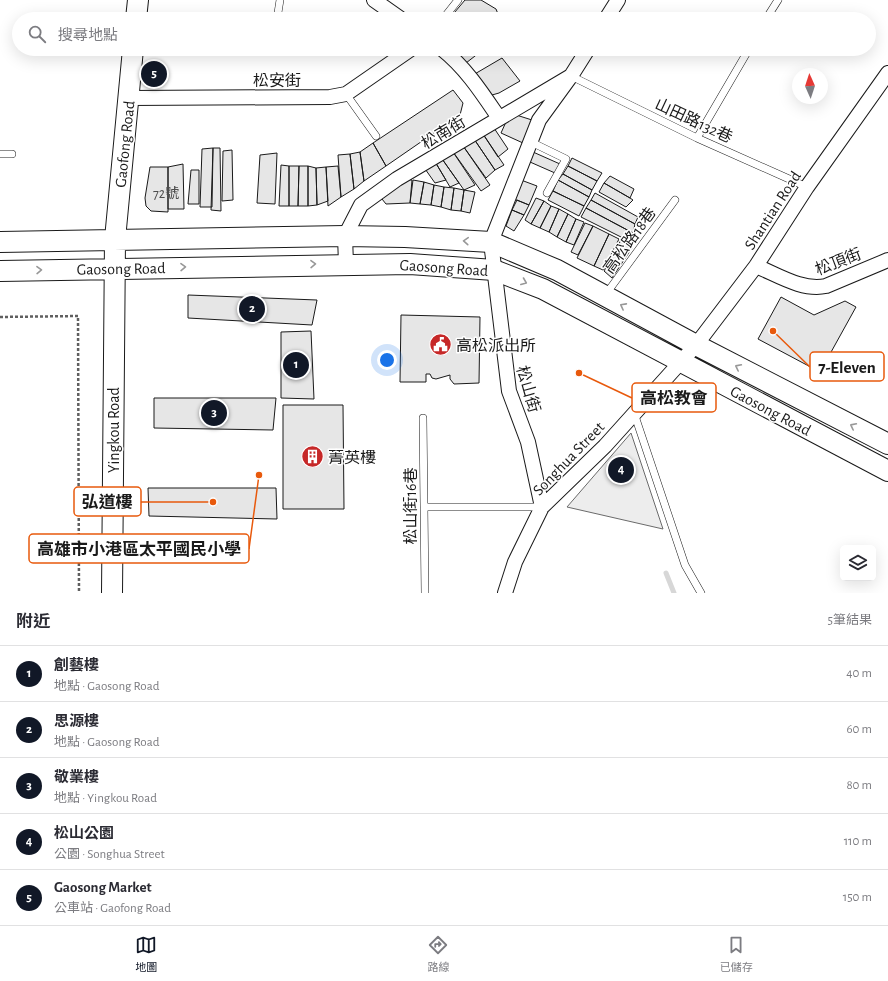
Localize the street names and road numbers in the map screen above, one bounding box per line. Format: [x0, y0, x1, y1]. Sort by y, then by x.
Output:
street label: 松安街 [253, 72, 301, 89]
street label: 山田路132巷 [652, 95, 735, 146]
street label: Gaofong Road [112, 100, 138, 188]
street label: 松南街 [418, 113, 468, 152]
street label: Shantian Road [742, 168, 804, 253]
street label: 高松路18巷 [600, 204, 659, 276]
street label: 松頂街 [813, 245, 864, 278]
street label: Gaosong Road [399, 257, 489, 279]
street label: Gaosong Road [76, 260, 166, 278]
street label: 松山街 [514, 364, 543, 415]
street label: Gaosong Road [728, 383, 813, 439]
street label: Yingkou Road [106, 387, 122, 473]
street label: Songhua Street [530, 419, 608, 498]
street label: 松山街16巷 [402, 467, 419, 545]

